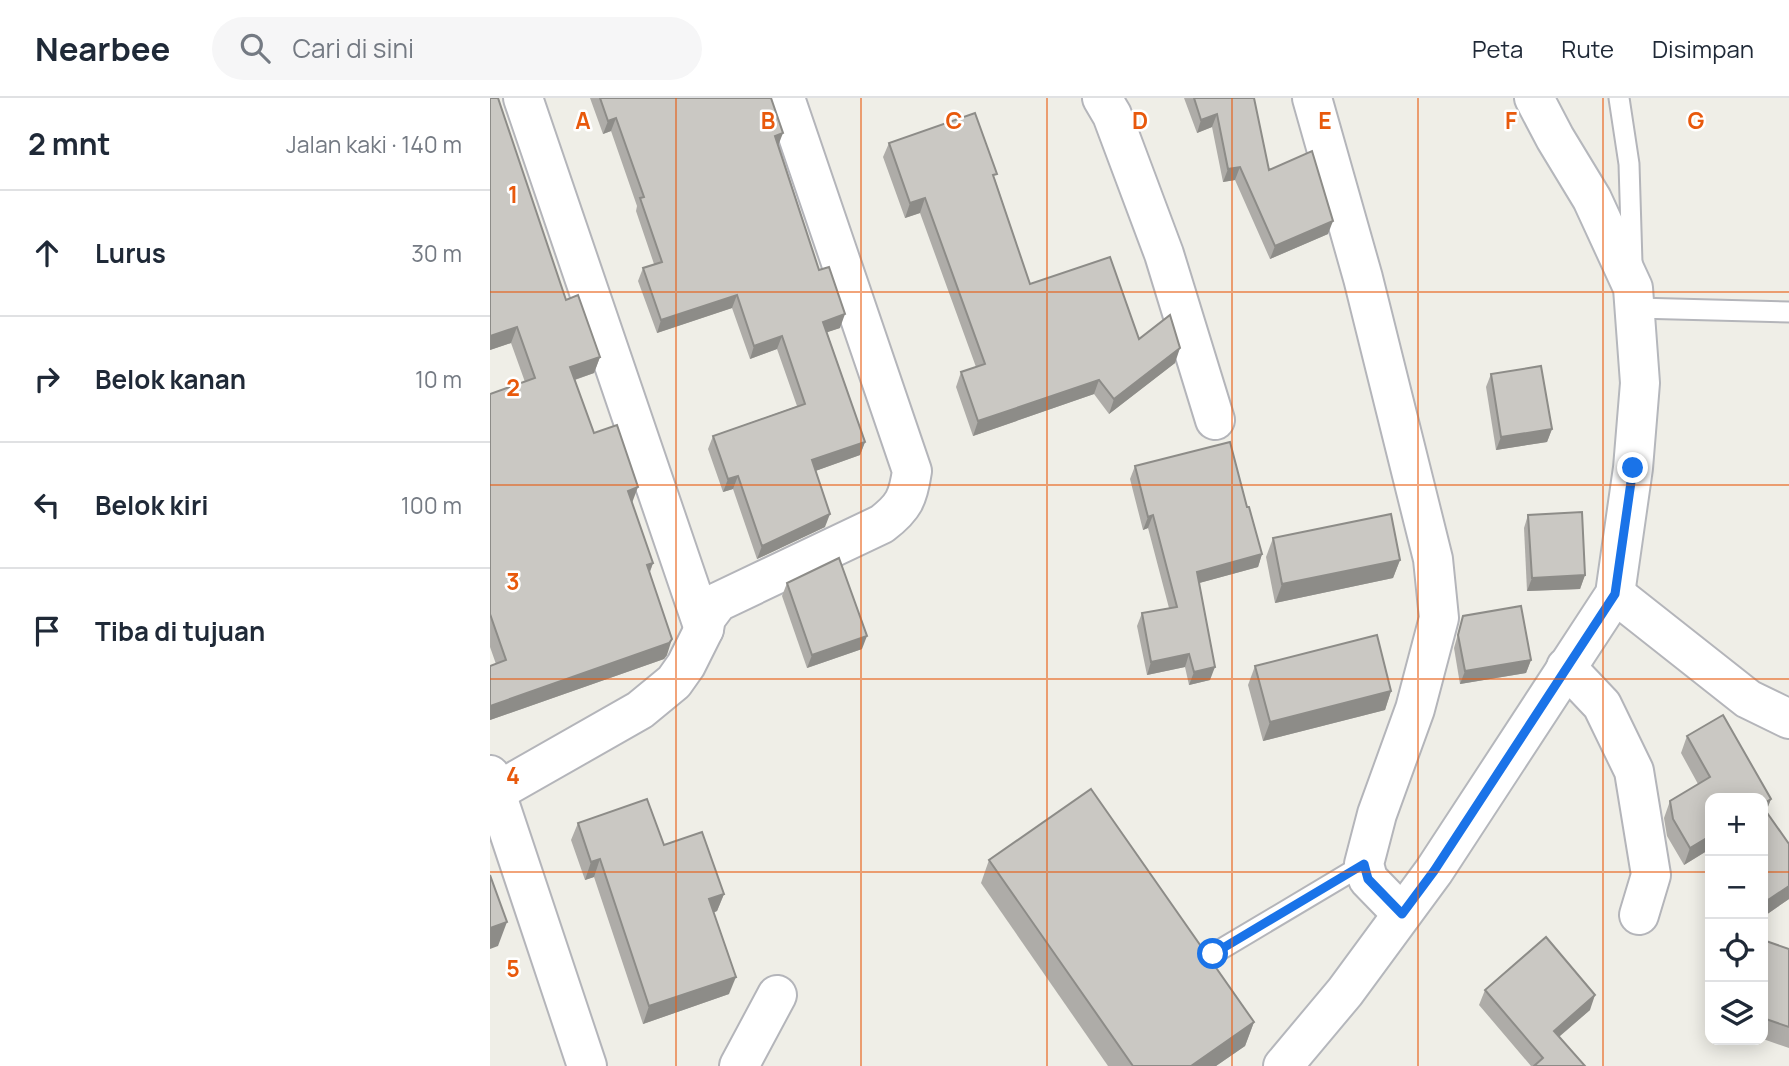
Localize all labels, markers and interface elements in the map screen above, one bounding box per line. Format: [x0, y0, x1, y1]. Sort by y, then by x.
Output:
search box [212, 17, 702, 80]
text: Nearbee [35, 26, 170, 71]
icon: search [236, 29, 274, 67]
text: Cari di sini [292, 30, 414, 66]
text: Peta [1472, 32, 1523, 65]
text: Rute [1561, 32, 1614, 65]
text: Disimpan [1652, 32, 1754, 65]
text: A [575, 104, 591, 136]
text: B [761, 104, 775, 136]
text: C [946, 104, 963, 136]
text: D [1132, 104, 1148, 136]
text: E [1318, 104, 1332, 136]
text: F [1505, 104, 1517, 136]
text: G [1688, 104, 1705, 136]
text: 2 mnt [28, 123, 111, 164]
text: Jalan kaki · 140 m [286, 128, 462, 160]
text: 1 [508, 178, 518, 210]
icon: ahead [28, 234, 66, 272]
text: Lurus [95, 235, 166, 271]
text: 30 m [411, 237, 462, 269]
icon: right [28, 360, 66, 398]
text: Belok kanan [95, 361, 246, 397]
text: 10 m [415, 363, 462, 395]
text: 2 [506, 371, 520, 403]
route end [1617, 452, 1648, 483]
icon: left [28, 486, 66, 524]
text: Belok kiri [95, 487, 209, 523]
text: 100 m [401, 489, 462, 521]
text: 3 [506, 565, 520, 597]
icon: arrive [28, 612, 66, 650]
text: Tiba di tujuan [95, 613, 265, 649]
text: 4 [506, 759, 520, 791]
map controls [1705, 793, 1768, 1045]
button: + [1705, 793, 1768, 856]
button: − [1705, 856, 1768, 919]
button: locate [1705, 919, 1768, 982]
route start [1197, 938, 1228, 969]
text: 5 [506, 952, 520, 984]
button: layers [1705, 982, 1768, 1045]

